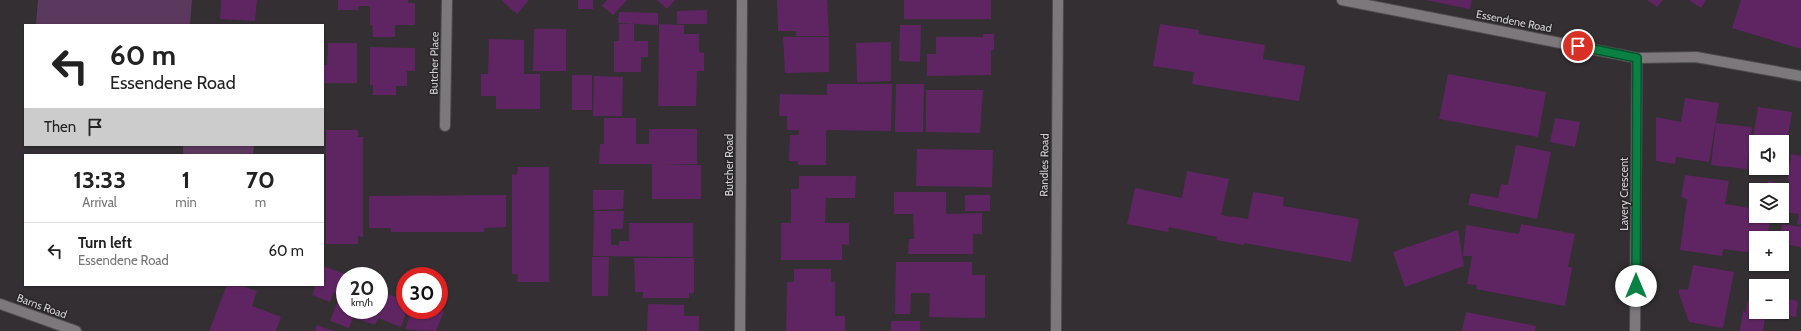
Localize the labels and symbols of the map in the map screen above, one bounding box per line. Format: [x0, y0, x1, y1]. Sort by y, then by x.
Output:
street label: Essendene Road [1475, 7, 1553, 35]
pin [1561, 29, 1595, 63]
street label: Butcher Place [426, 31, 442, 95]
street label: Randles Road [1036, 133, 1052, 197]
street label: Butcher Road [722, 134, 736, 196]
street label: Lavery Crescent [1617, 157, 1631, 231]
position arrow [1615, 265, 1657, 307]
speed limit sign: 30 [396, 267, 448, 319]
street label: Barns Road [15, 290, 69, 322]

